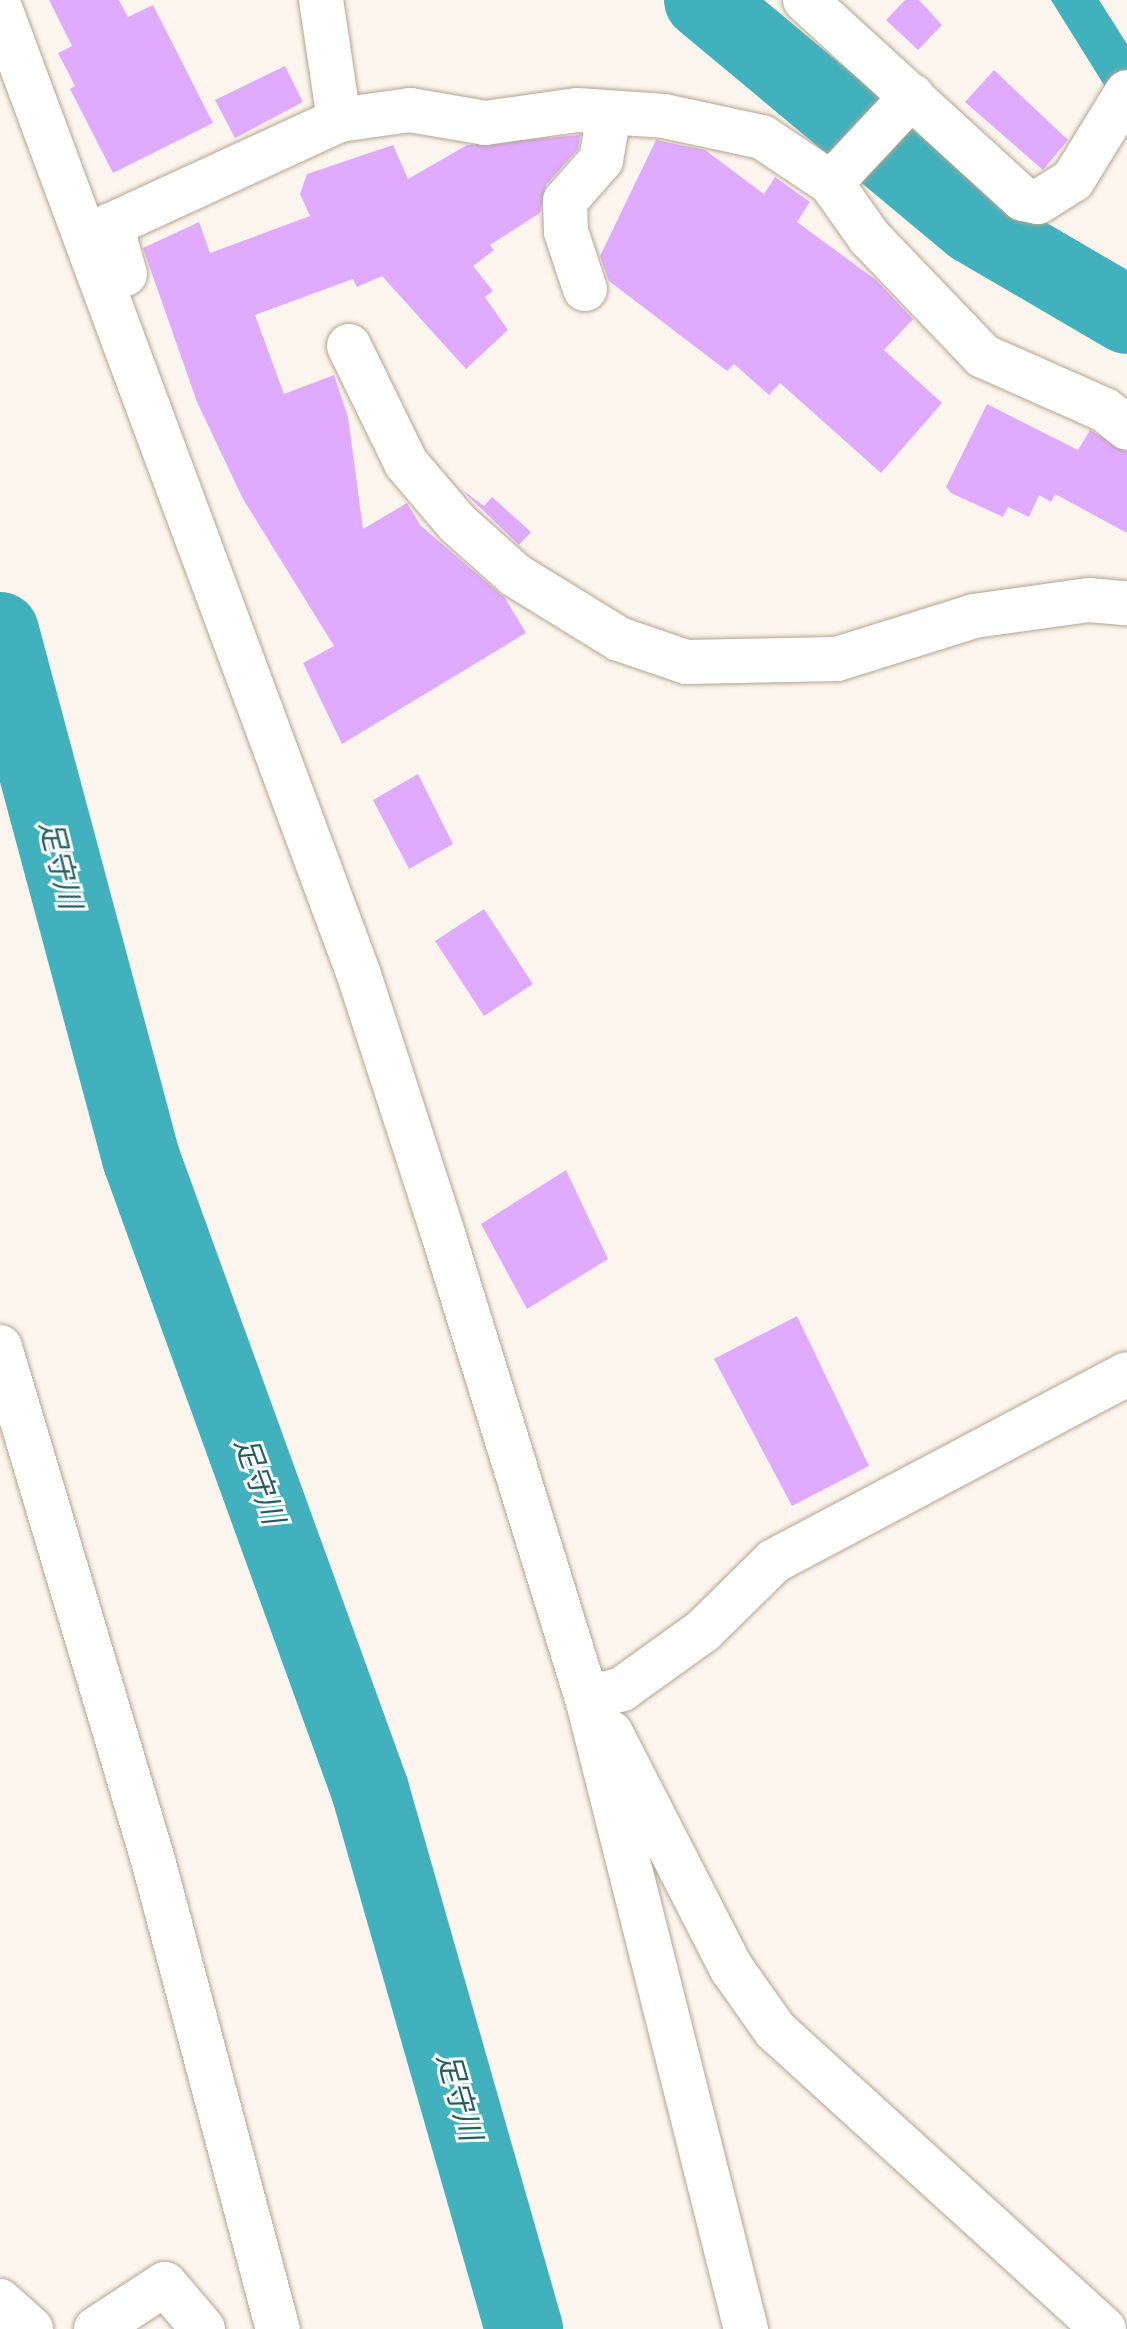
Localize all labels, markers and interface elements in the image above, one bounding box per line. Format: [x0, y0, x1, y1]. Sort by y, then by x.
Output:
water label: 足守川 [31, 817, 87, 913]
water label: 足守川 [226, 1433, 290, 1529]
water label: 足守川 [428, 2049, 488, 2145]

